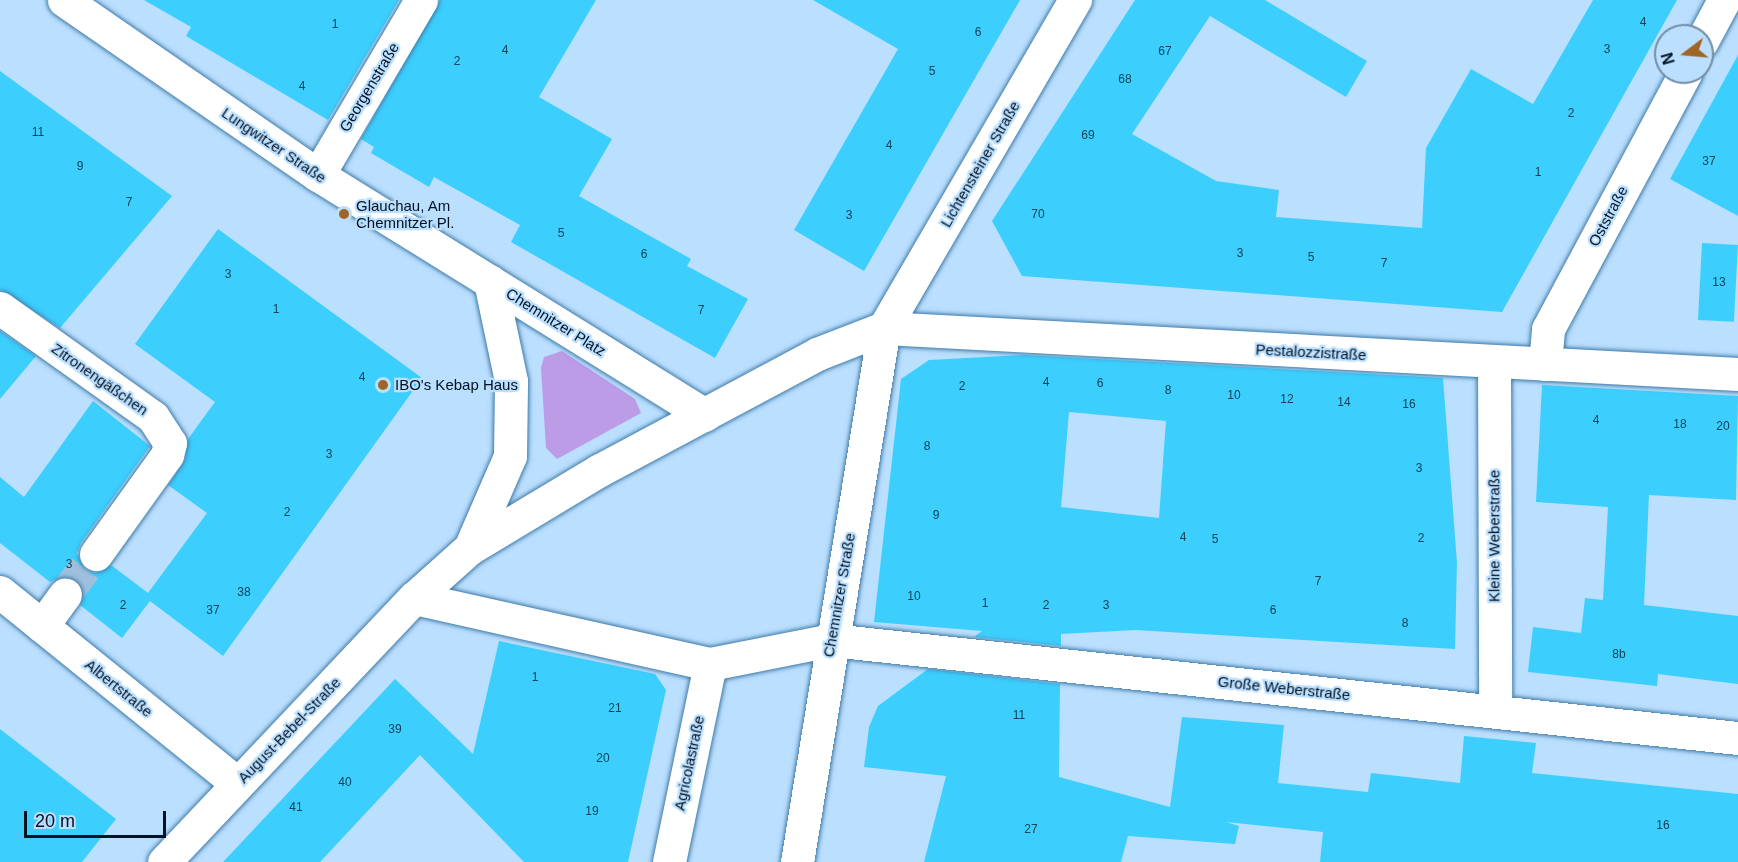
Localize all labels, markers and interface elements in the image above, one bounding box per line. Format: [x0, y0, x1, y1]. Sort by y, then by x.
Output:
house number: 4 [1640, 16, 1646, 30]
house number: 1 [332, 18, 338, 32]
north arrow [1654, 24, 1714, 84]
house number: 6 [975, 26, 981, 40]
street label: Georgenstraße [335, 39, 403, 135]
house number: 3 [1604, 43, 1610, 57]
house number: 4 [502, 44, 508, 58]
house number: 67 [1158, 45, 1172, 59]
text: N [1658, 51, 1678, 66]
house number: 2 [454, 55, 460, 69]
house number: 5 [929, 65, 935, 79]
house number: 68 [1118, 73, 1132, 87]
house number: 4 [299, 80, 305, 94]
street label: Lichtensteiner Straße [937, 98, 1023, 230]
street label: Lungwitzer Straße [219, 104, 329, 186]
house number: 2 [1568, 107, 1574, 121]
house number: 11 [32, 126, 44, 140]
house number: 69 [1081, 129, 1095, 143]
house number: 4 [886, 139, 892, 153]
house number: 37 [1702, 155, 1716, 169]
house number: 9 [77, 160, 83, 174]
house number: 1 [1535, 166, 1541, 180]
street label: Oststraße [1585, 183, 1631, 249]
house number: 7 [126, 196, 132, 210]
place label: Glauchau, Am Chemnitzer Pl. [356, 196, 454, 231]
marker: Glauchau, Am Chemnitzer Pl. [337, 207, 351, 221]
house number: 70 [1031, 208, 1045, 222]
house number: 3 [846, 209, 852, 223]
house number: 5 [558, 227, 564, 241]
house number: 3 [1237, 247, 1243, 261]
house number: 6 [641, 248, 647, 262]
house number: 5 [1308, 251, 1314, 265]
house number: 7 [1381, 257, 1387, 271]
house number: 3 [225, 268, 231, 282]
house number: 13 [1712, 276, 1726, 290]
street label: Chemnitzer Platz [503, 284, 609, 360]
house number: 1 [273, 303, 279, 317]
house number: 7 [698, 304, 704, 318]
street label: Zitronengäßchen [48, 339, 152, 419]
street label: Pestalozzistraße [1255, 340, 1367, 364]
house number: 4 [359, 371, 365, 385]
place label: IBO's Kebap Haus [395, 376, 518, 394]
house number: 4 [1043, 376, 1049, 390]
house number: 6 [1097, 377, 1103, 391]
marker: IBO's Kebap Haus [376, 378, 390, 392]
house number: 2 [959, 380, 965, 394]
house number: 8 [1165, 384, 1171, 398]
house number: 10 [1227, 389, 1241, 403]
house number: 12 [1280, 393, 1294, 407]
house number: 14 [1337, 396, 1351, 410]
house number: 16 [1402, 398, 1416, 412]
house number: 4 [1593, 414, 1599, 428]
house number: 18 [1673, 418, 1687, 432]
house number: 20 [1716, 420, 1730, 434]
house number: 8 [924, 440, 930, 454]
house number: 3 [326, 448, 332, 462]
house number: 3 [1416, 462, 1422, 476]
street label: Kleine Weberstraße [1485, 470, 1503, 602]
house number: 2 [284, 506, 290, 520]
house number: 9 [933, 509, 939, 523]
street label: Chemnitzer Straße [819, 531, 859, 659]
house number: 4 [1180, 531, 1186, 545]
house number: 2 [1418, 532, 1424, 546]
house number: 5 [1212, 533, 1218, 547]
house number: 3 [66, 558, 72, 572]
house number: 7 [1315, 575, 1321, 589]
house number: 38 [237, 586, 251, 600]
house number: 10 [907, 590, 921, 604]
house number: 1 [982, 597, 988, 611]
house number: 2 [120, 599, 126, 613]
house number: 2 [1043, 599, 1049, 613]
house number: 3 [1103, 599, 1109, 613]
house number: 37 [206, 604, 220, 618]
house number: 6 [1270, 604, 1276, 618]
house number: 8 [1402, 617, 1408, 631]
house number: 8b [1612, 648, 1626, 662]
street label: Albertstraße [82, 655, 156, 721]
house number: 1 [532, 671, 538, 685]
street label: Große Weberstraße [1217, 672, 1351, 704]
street label: August-Bebel-Straße [234, 673, 344, 787]
house number: 21 [608, 702, 622, 716]
house number: 11 [1013, 709, 1025, 723]
street label: Agricolastraße [670, 714, 708, 812]
house number: 39 [388, 723, 402, 737]
house number: 20 [596, 752, 610, 766]
house number: 40 [338, 776, 352, 790]
scale bar [27, 799, 170, 837]
house number: 41 [289, 801, 303, 815]
house number: 19 [585, 805, 599, 819]
text: 20 m [35, 811, 75, 831]
house number: 16 [1656, 819, 1670, 833]
house number: 27 [1024, 823, 1038, 837]

